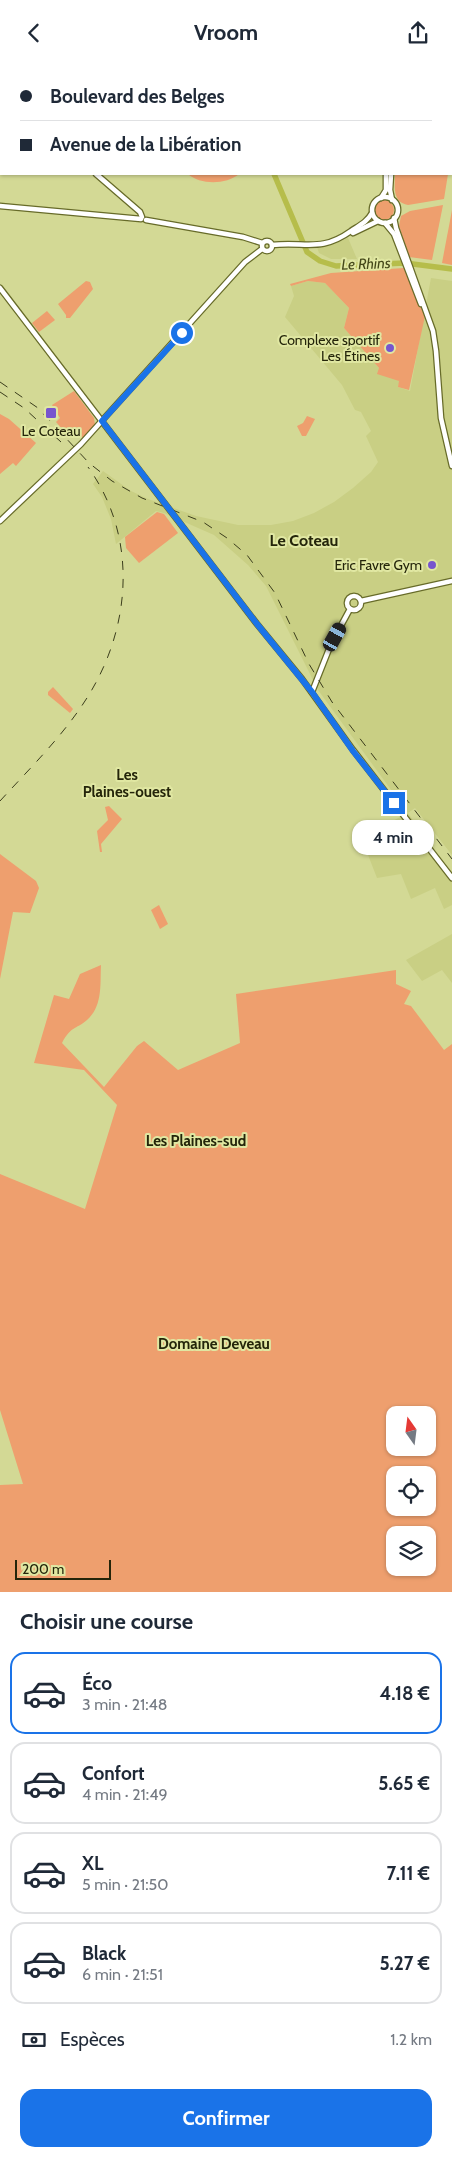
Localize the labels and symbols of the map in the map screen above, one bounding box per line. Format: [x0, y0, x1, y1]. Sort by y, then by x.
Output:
water label: Le Rhins [341, 254, 391, 274]
route start [171, 322, 193, 344]
place label: Complexe sportif Les Étines [279, 331, 380, 365]
marker: Complexe sportif Les Étines [384, 342, 396, 354]
marker: Le Coteau [44, 406, 58, 420]
place label: Le Coteau [21, 422, 81, 440]
district label: Le Coteau [270, 531, 338, 550]
place label: Eric Favre Gym [334, 556, 422, 574]
marker: Eric Favre Gym [426, 559, 438, 571]
car [321, 620, 348, 654]
district label: Les Plaines-ouest [83, 766, 171, 801]
route end [383, 792, 405, 814]
callout: 4 min [353, 821, 435, 855]
district label: Les Plaines-sud [146, 1132, 246, 1150]
district label: Domaine Deveau [158, 1335, 270, 1353]
north arrow [386, 1406, 436, 1456]
scale bar [15, 1557, 111, 1580]

